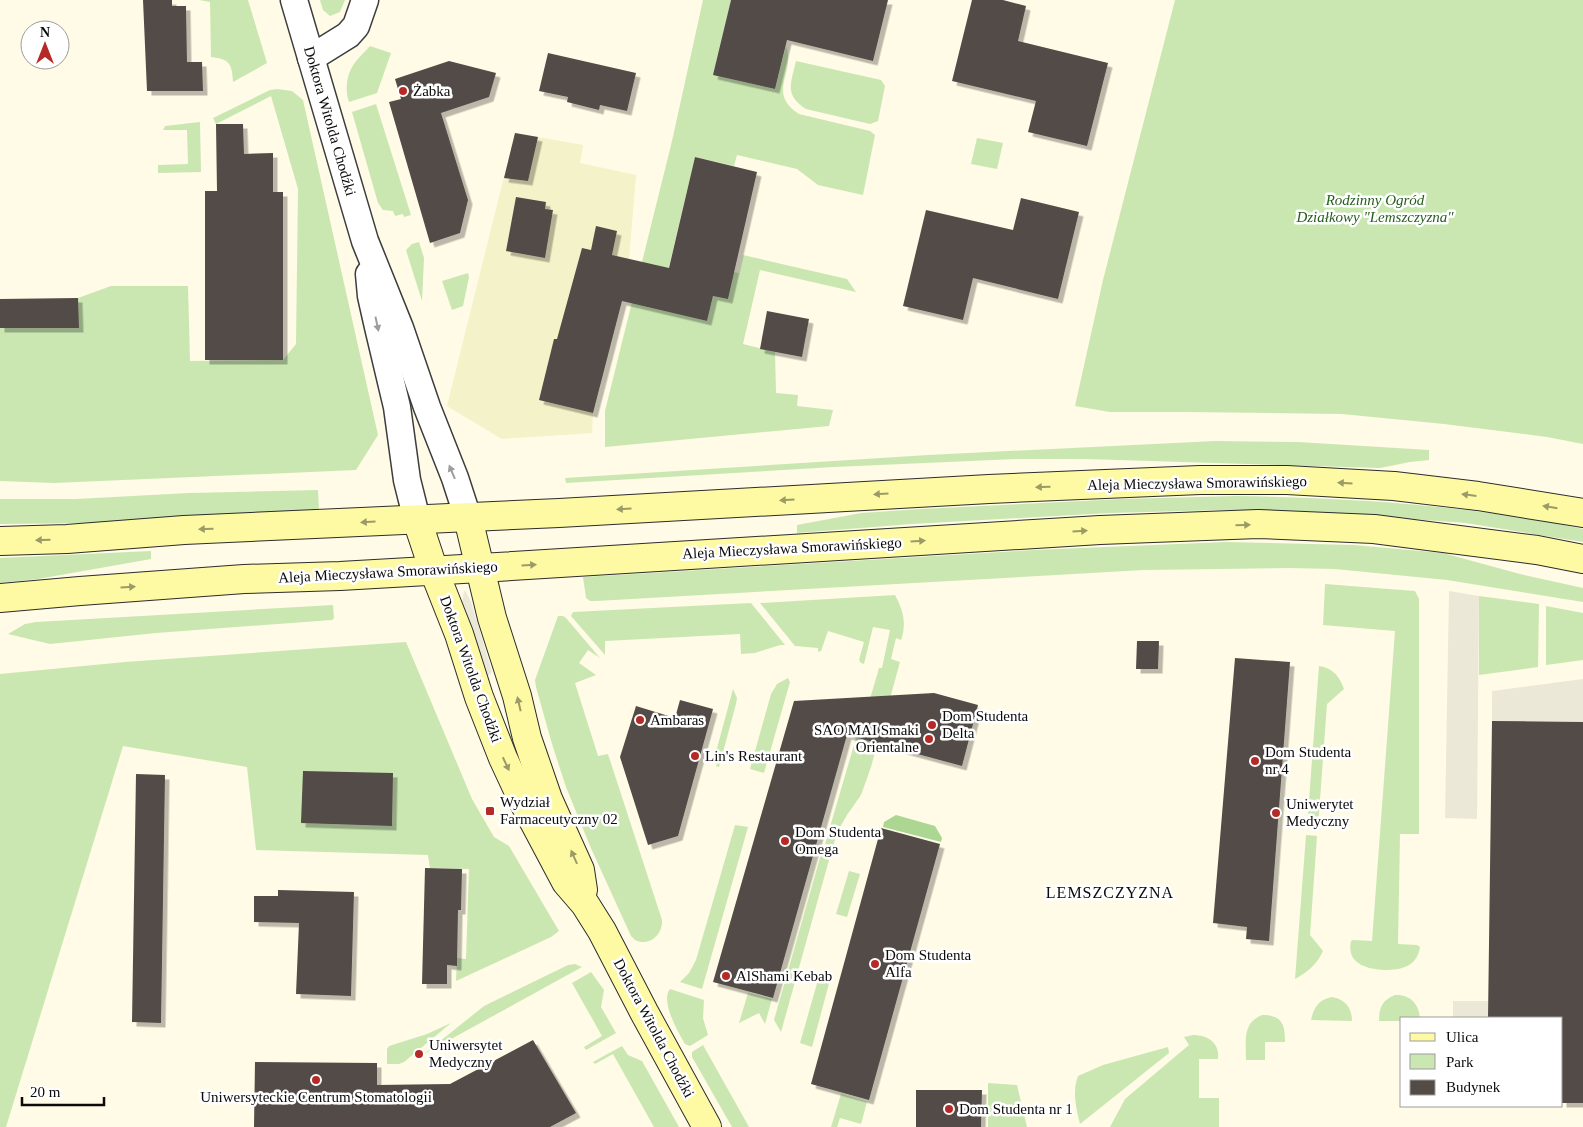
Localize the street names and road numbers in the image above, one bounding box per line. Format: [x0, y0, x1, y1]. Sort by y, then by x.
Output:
street label: Doktora Witolda Chodźki [301, 44, 359, 198]
street label: Aleja Mieczysława Smorawińskiego [1087, 473, 1307, 493]
street label: Aleja Mieczysława Smorawińskiego [682, 534, 902, 562]
street label: Aleja Mieczysława Smorawińskiego [278, 558, 498, 586]
street label: Doktora Witolda Chodźki [437, 593, 505, 745]
street label: Doktora Witolda Chodźki [611, 956, 697, 1100]

